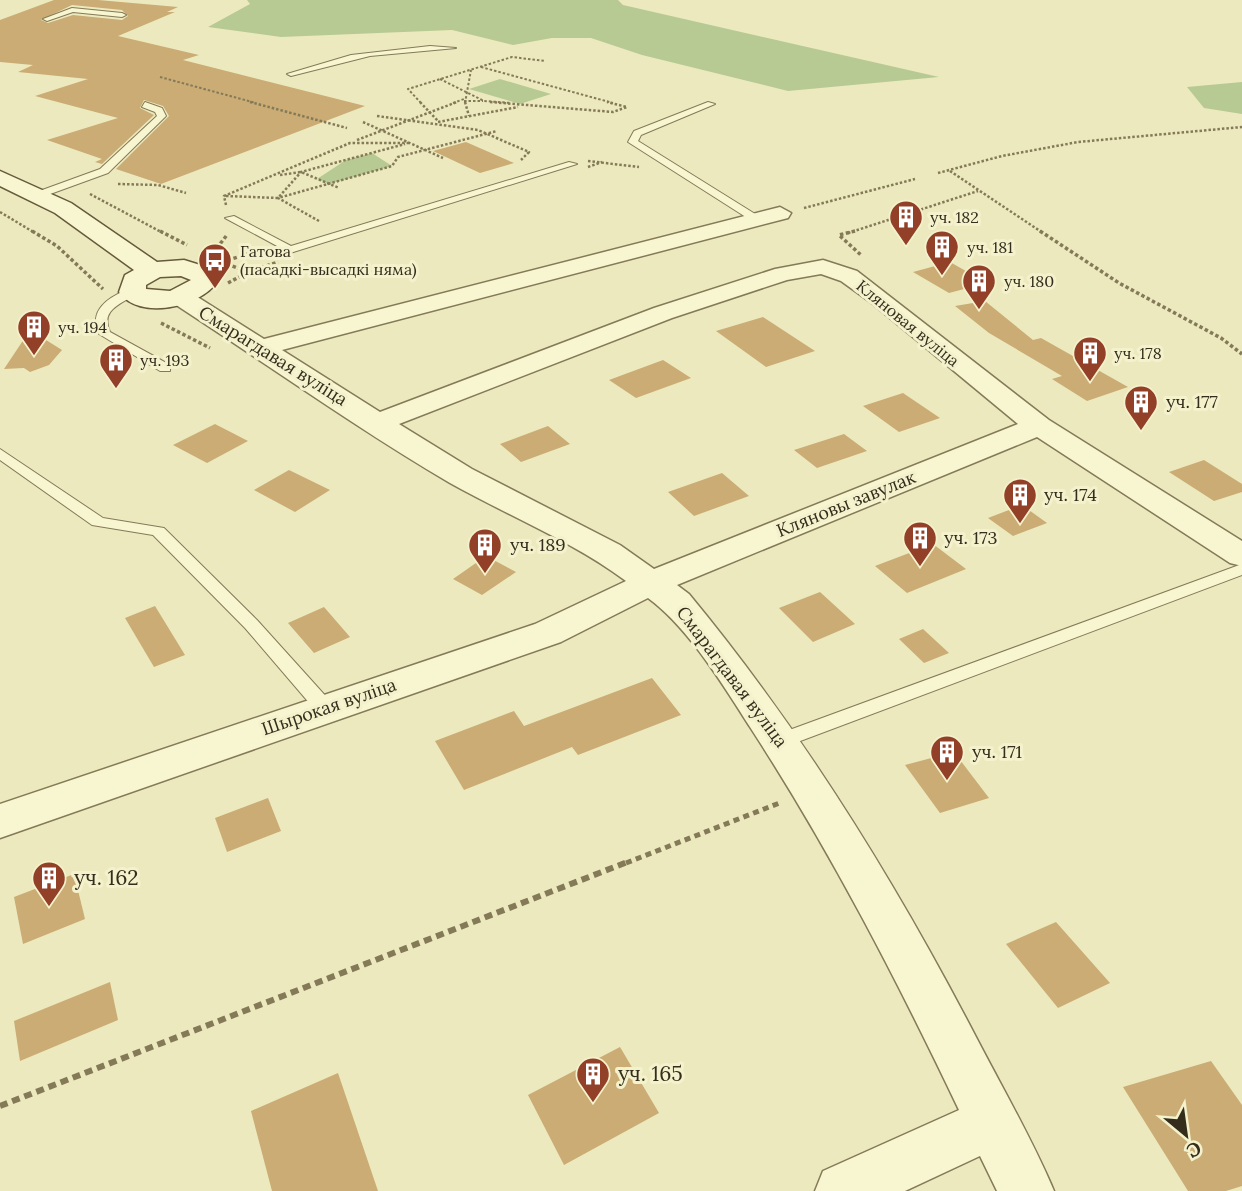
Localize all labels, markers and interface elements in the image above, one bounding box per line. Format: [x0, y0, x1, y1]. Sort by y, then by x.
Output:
building icon: уч. 182 [887, 198, 925, 247]
place label: уч. 182 [930, 207, 979, 227]
building icon: уч. 181 [923, 228, 961, 277]
place label: уч. 181 [967, 237, 1013, 257]
bus stop icon: Гатова (пасадкі-высадкі няма) [196, 241, 234, 290]
place label: Гатова (пасадкі-высадкі няма) [240, 241, 417, 280]
building icon: уч. 180 [960, 262, 998, 311]
place label: уч. 180 [1004, 271, 1054, 291]
street label: Кляновая вуліца [852, 275, 964, 371]
street label: Смарагдавая вуліца [195, 300, 352, 411]
building icon: уч. 194 [15, 308, 53, 357]
place label: уч. 194 [58, 317, 108, 337]
building icon: уч. 178 [1071, 334, 1109, 383]
building icon: уч. 193 [97, 341, 135, 390]
place label: уч. 178 [1114, 343, 1162, 363]
place label: уч. 193 [140, 350, 190, 370]
building icon: уч. 177 [1122, 383, 1160, 432]
place label: уч. 177 [1166, 390, 1218, 413]
street label: Кляновы завулак [773, 465, 919, 542]
building icon: уч. 174 [1001, 476, 1039, 525]
place label: уч. 174 [1044, 483, 1097, 506]
building icon: уч. 173 [901, 519, 939, 568]
building icon: уч. 189 [466, 526, 504, 575]
place label: уч. 173 [944, 526, 998, 549]
place label: уч. 189 [510, 533, 566, 556]
street label: Смарагдавая вуліца [672, 601, 793, 752]
street label: Шырокая вуліца [258, 673, 399, 740]
building icon: уч. 171 [928, 733, 966, 782]
place label: уч. 171 [972, 740, 1022, 763]
building icon: уч. 162 [30, 859, 68, 908]
place label: уч. 162 [74, 864, 139, 891]
building icon: уч. 165 [574, 1055, 612, 1104]
place label: уч. 165 [618, 1060, 683, 1087]
north arrow [1151, 1100, 1221, 1170]
text: С [1183, 1136, 1206, 1164]

